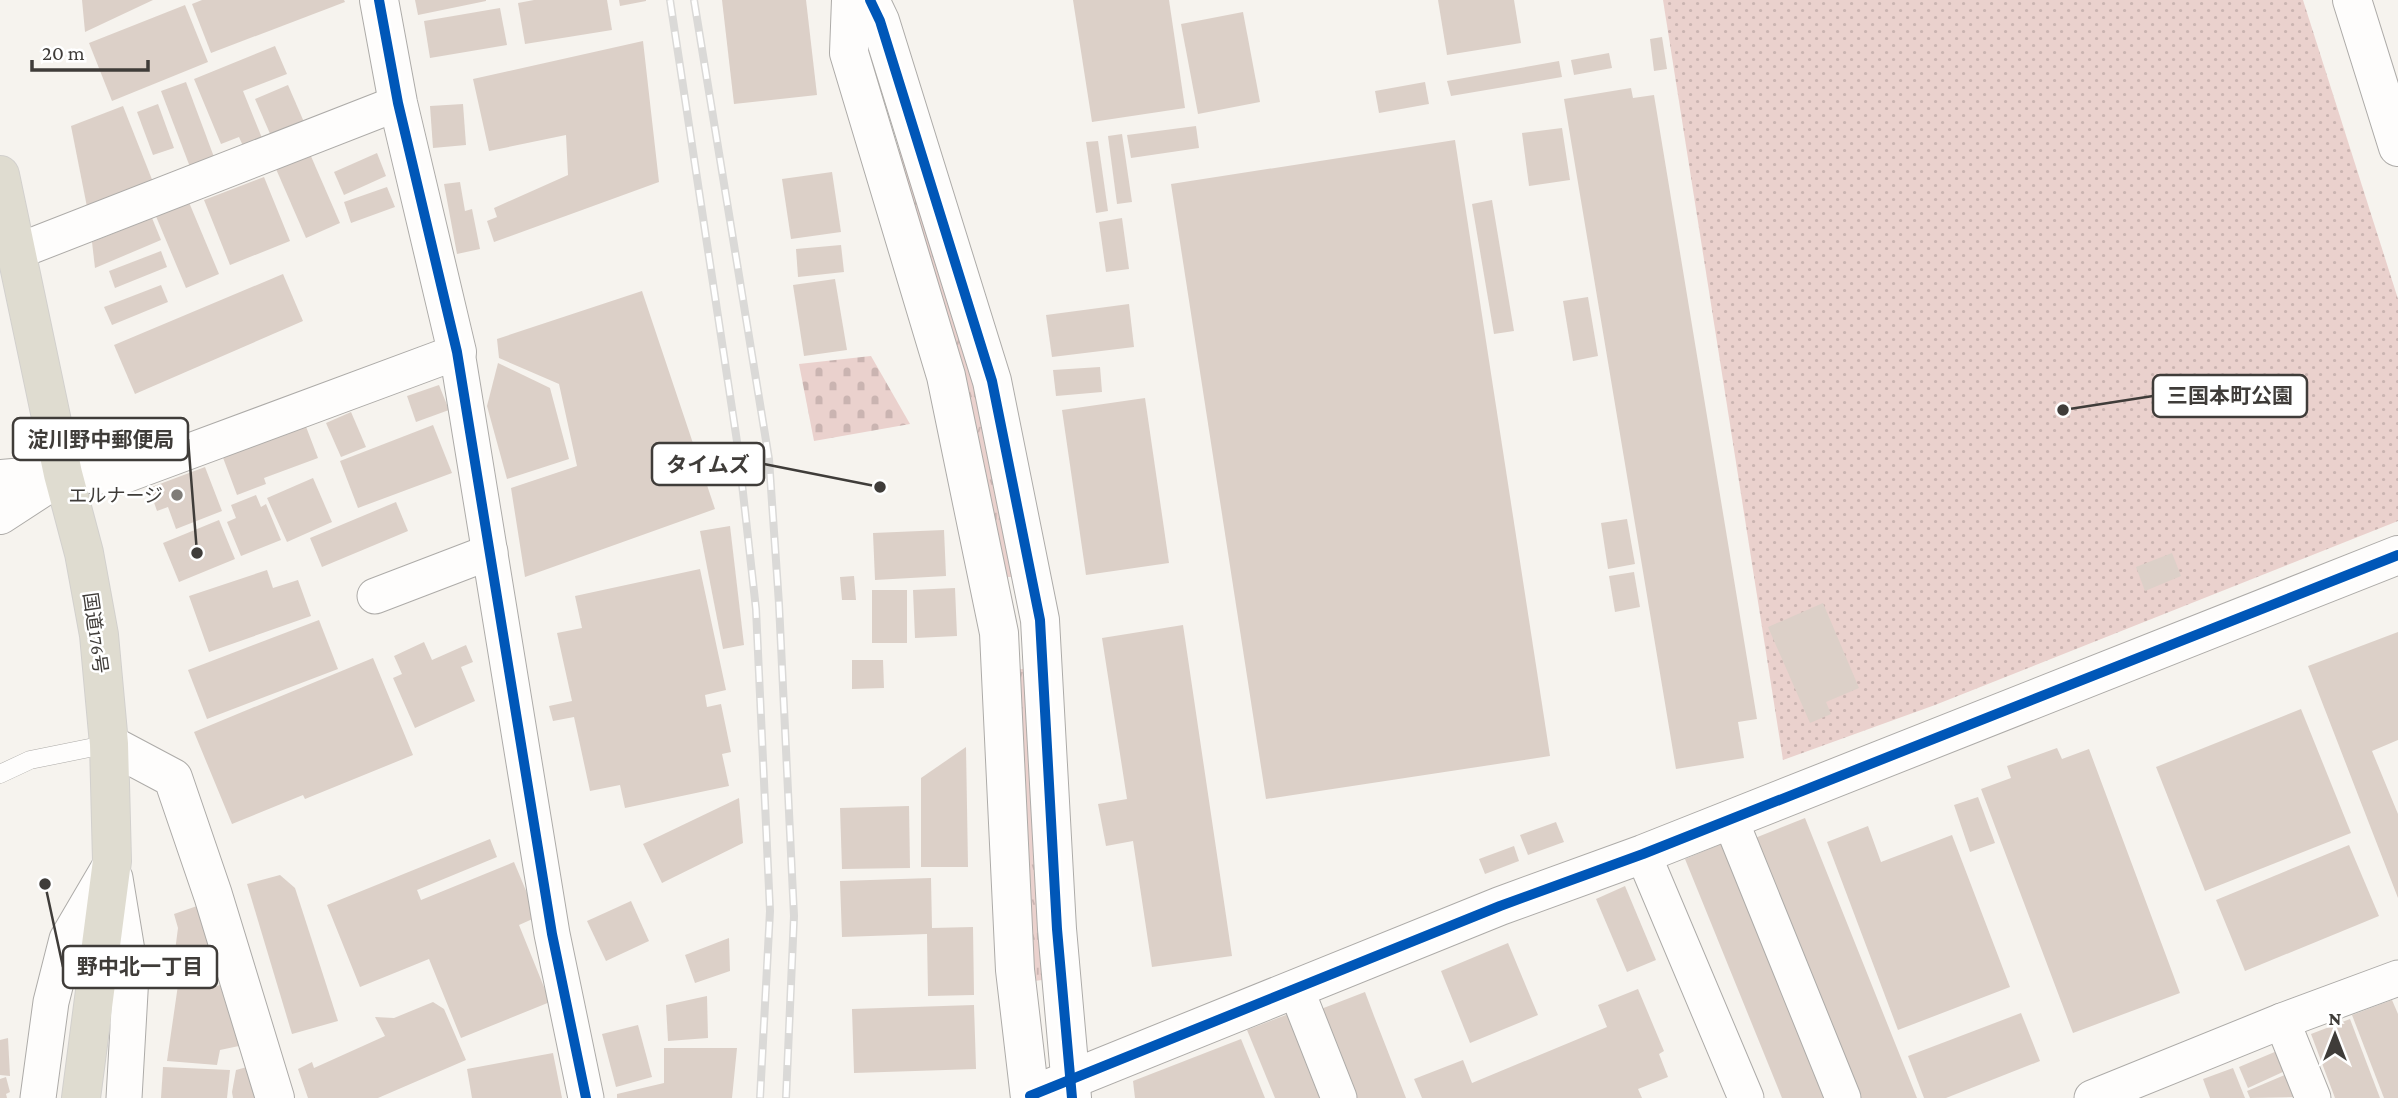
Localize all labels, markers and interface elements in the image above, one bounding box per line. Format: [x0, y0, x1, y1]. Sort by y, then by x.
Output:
scale bar [32, 28, 147, 72]
text: 20 m [42, 41, 85, 65]
callout: 三国本町公園 [2153, 375, 2307, 417]
text: 三国本町公園 [2167, 384, 2293, 408]
callout: 淀川野中郵便局 [13, 418, 188, 460]
text: 淀川野中郵便局 [28, 428, 175, 452]
callout: タイムズ [652, 443, 764, 485]
text: タイムズ [666, 453, 750, 477]
place label: エルナージ [68, 485, 163, 506]
marker: エルナージ [169, 487, 185, 503]
street label: 国道176号 [79, 591, 112, 675]
callout: 野中北一丁目 [63, 946, 217, 988]
text: 野中北一丁目 [77, 955, 203, 979]
north arrow [2300, 1000, 2370, 1070]
text: N [2329, 1008, 2342, 1029]

